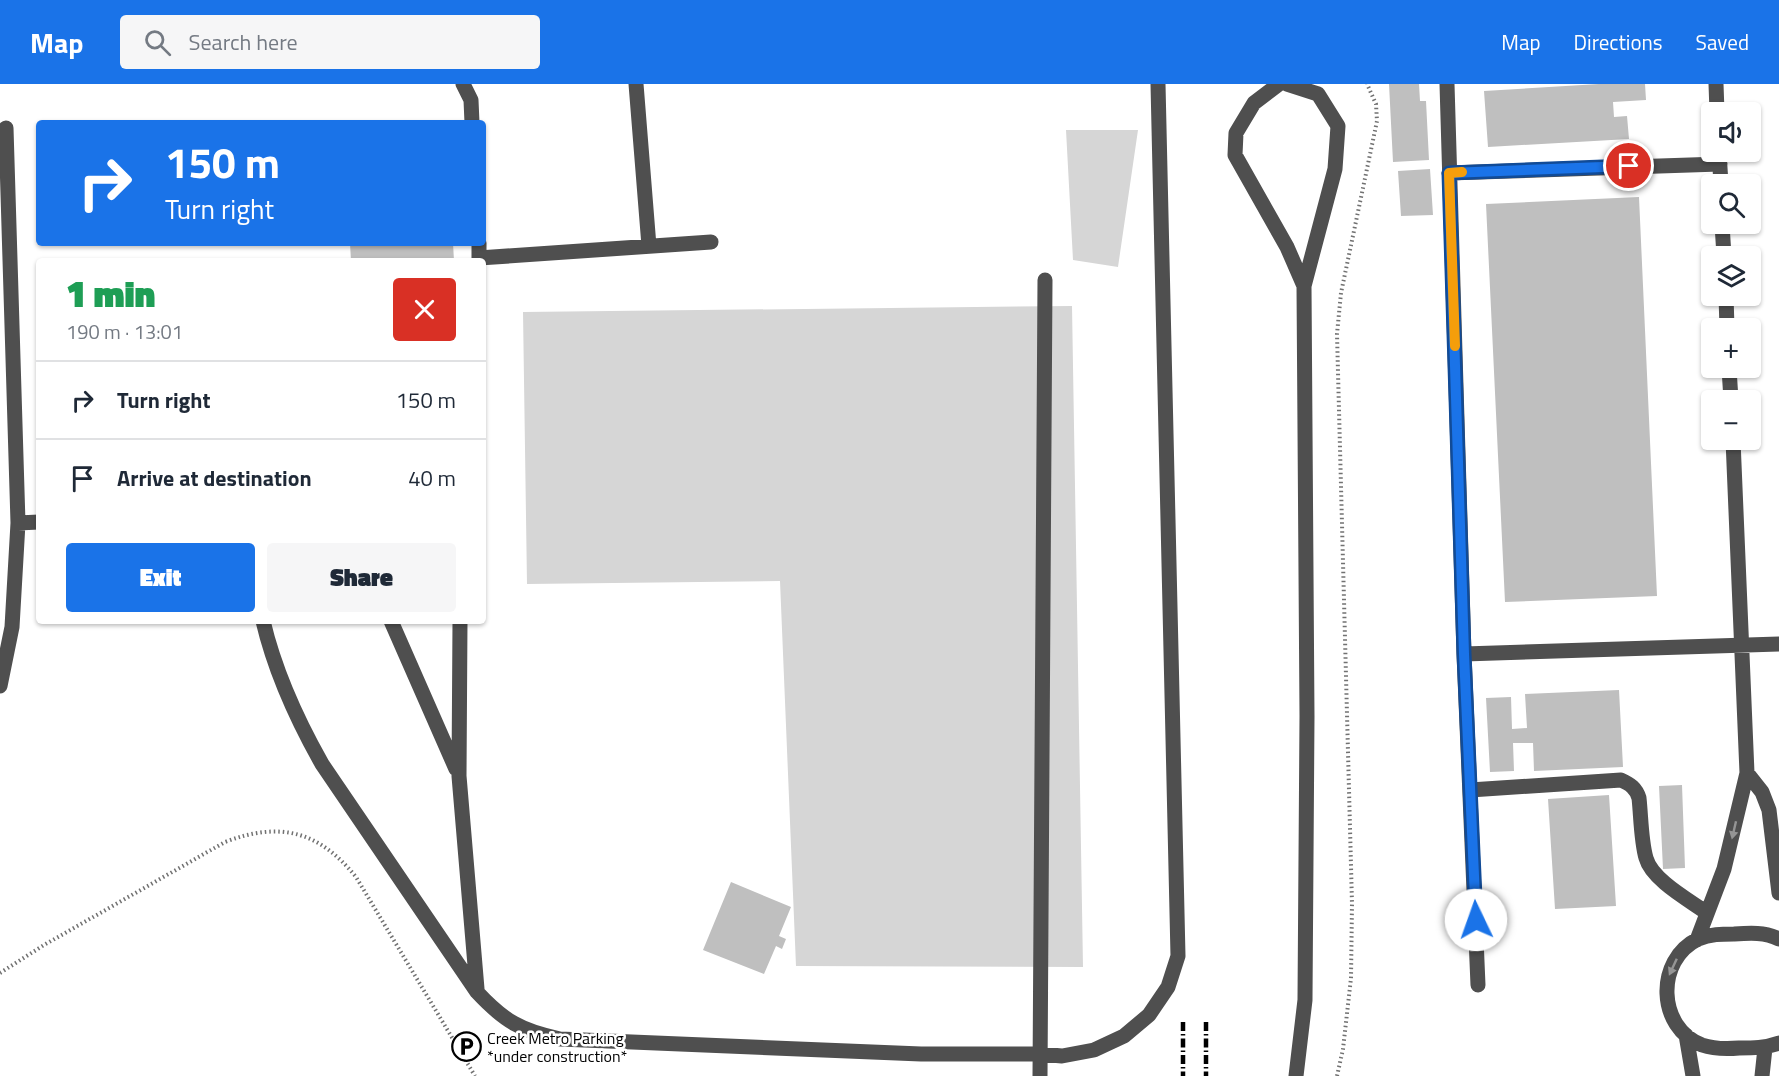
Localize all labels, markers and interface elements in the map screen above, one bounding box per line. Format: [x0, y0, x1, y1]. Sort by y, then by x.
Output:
search box [120, 15, 540, 69]
text: Map [30, 21, 84, 64]
text: Search here [189, 25, 298, 59]
icon: search [141, 26, 174, 59]
text: Map [1501, 26, 1541, 58]
text: Directions [1574, 26, 1663, 58]
text: Saved [1696, 26, 1749, 58]
map controls [1701, 102, 1761, 450]
button: sound [1701, 102, 1761, 162]
text: 150 m [165, 130, 280, 194]
pin [1603, 140, 1654, 191]
icon: right [66, 144, 144, 222]
icon: arrive [1612, 149, 1645, 182]
button: search [1701, 174, 1761, 234]
text: Turn right [165, 188, 274, 229]
button: layers [1701, 246, 1761, 306]
text: 1 min [66, 266, 155, 321]
button: close [393, 278, 456, 341]
text: 190 m · 13:01 [66, 316, 183, 347]
button: + [1701, 318, 1761, 378]
text: Turn right [117, 383, 211, 417]
text: 150 m [396, 383, 456, 417]
icon: right [66, 384, 99, 417]
button: − [1701, 390, 1761, 450]
text: Arrive at destination [117, 461, 312, 495]
text: 40 m [408, 461, 456, 495]
icon: arrive [66, 462, 99, 495]
button: Exit [66, 543, 255, 612]
button: Share [267, 543, 456, 612]
one-way arrow [1729, 821, 1738, 840]
position arrow [1444, 888, 1508, 952]
one-way arrow [1668, 959, 1678, 977]
place label: Creek Metro Parking *under construction* [487, 1026, 627, 1068]
parking icon: Creek Metro Parking *under construction* [450, 1031, 482, 1063]

